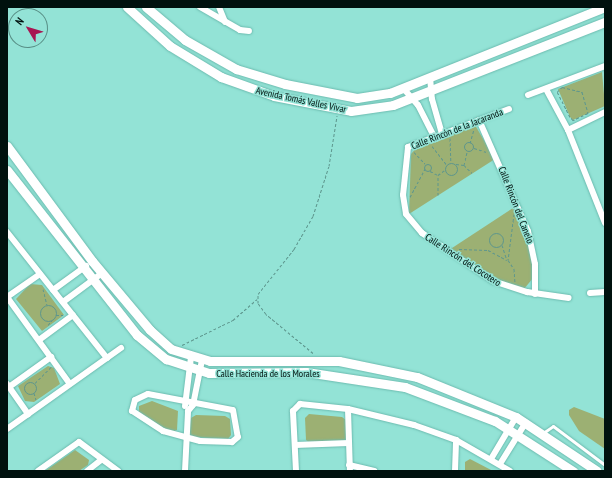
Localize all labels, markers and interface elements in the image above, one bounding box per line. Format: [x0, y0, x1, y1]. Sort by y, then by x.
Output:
north arrow [8, 8, 48, 48]
text: N [12, 15, 27, 28]
street label: Avenida Tomás Valles Vivar [254, 84, 348, 116]
street label: Calle Rincón de la Jacaranda [409, 106, 505, 152]
street label: Calle Rincón del Canelo [496, 165, 536, 245]
street label: Calle Rincón del Cocotero [423, 231, 503, 289]
street label: Calle Hacienda de los Morales [216, 368, 320, 380]

